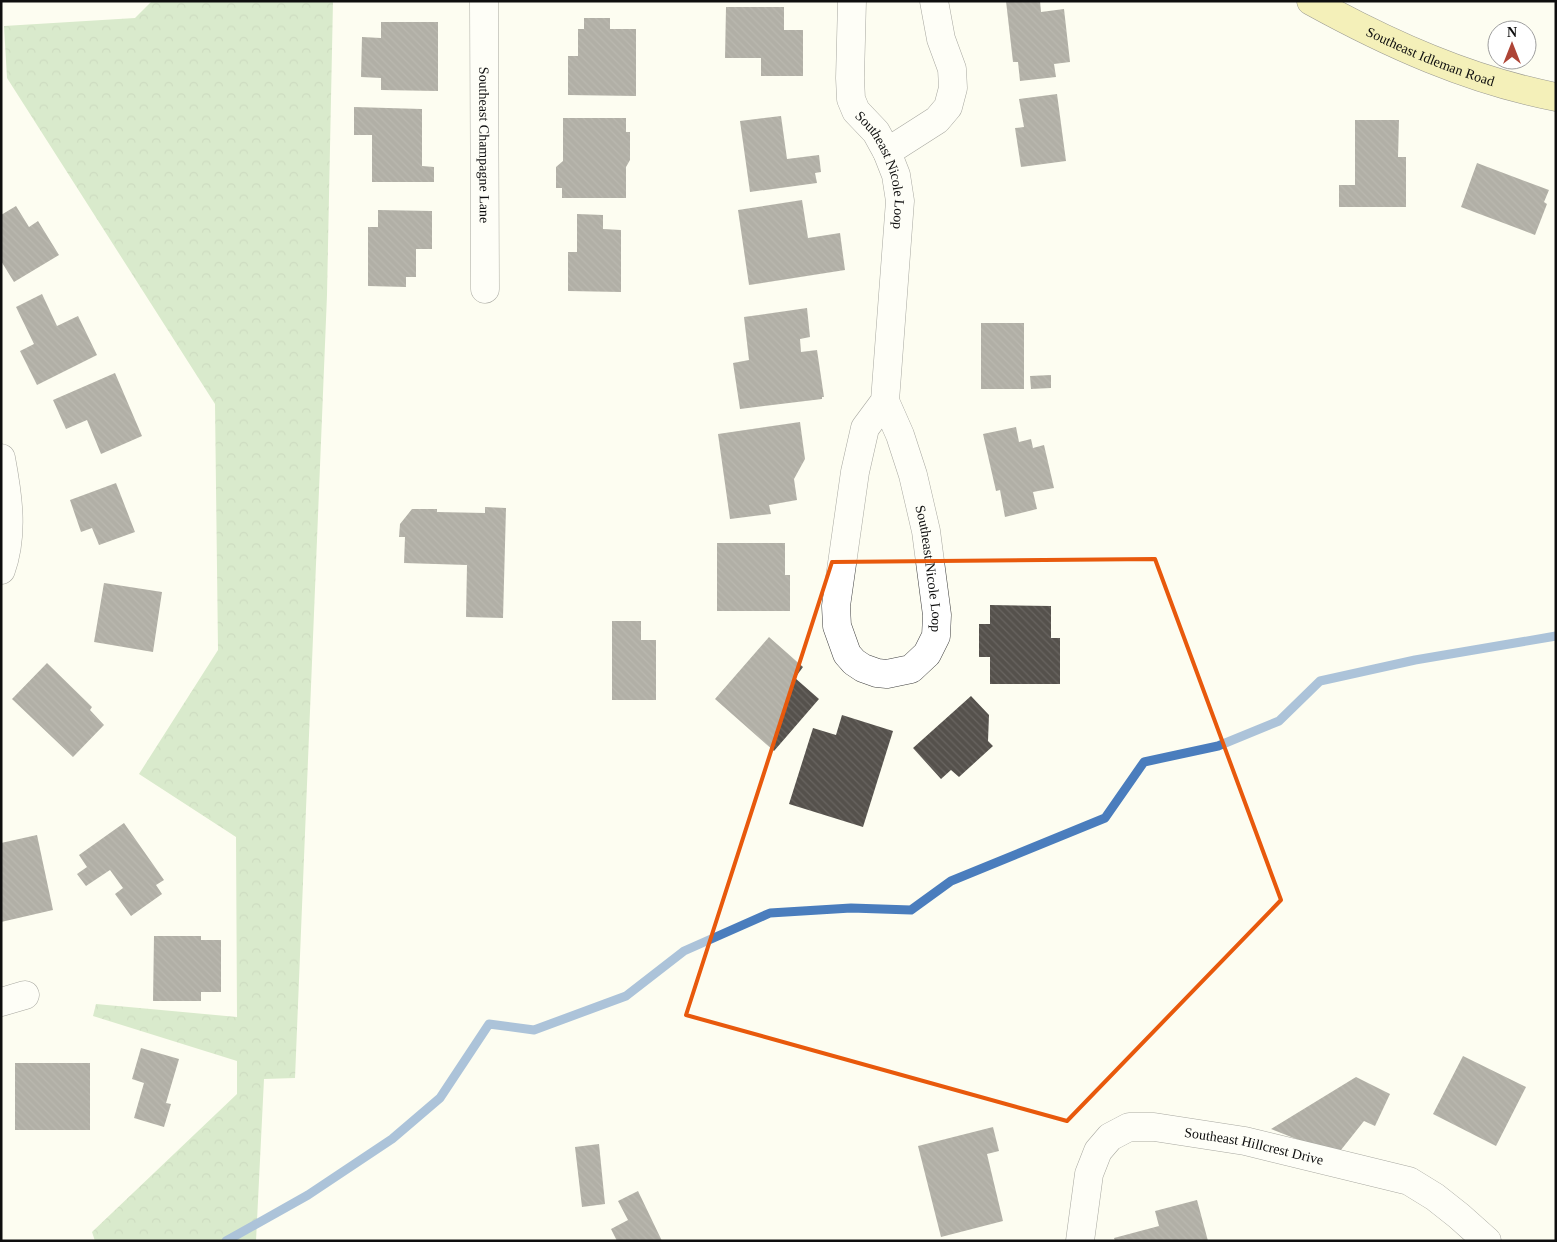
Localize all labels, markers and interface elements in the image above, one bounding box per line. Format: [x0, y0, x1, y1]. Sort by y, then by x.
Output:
north arrow [1487, 20, 1537, 70]
street label: Southeast Idleman Road [1364, 24, 1496, 89]
text: N [1507, 25, 1517, 40]
street label: Southeast Champagne Lane [476, 67, 492, 223]
street label: Southeast Nicole Loop [852, 108, 907, 230]
street label: Southeast Nicole Loop [912, 504, 944, 633]
street label: Southeast Hillcrest Drive [1183, 1125, 1325, 1168]

